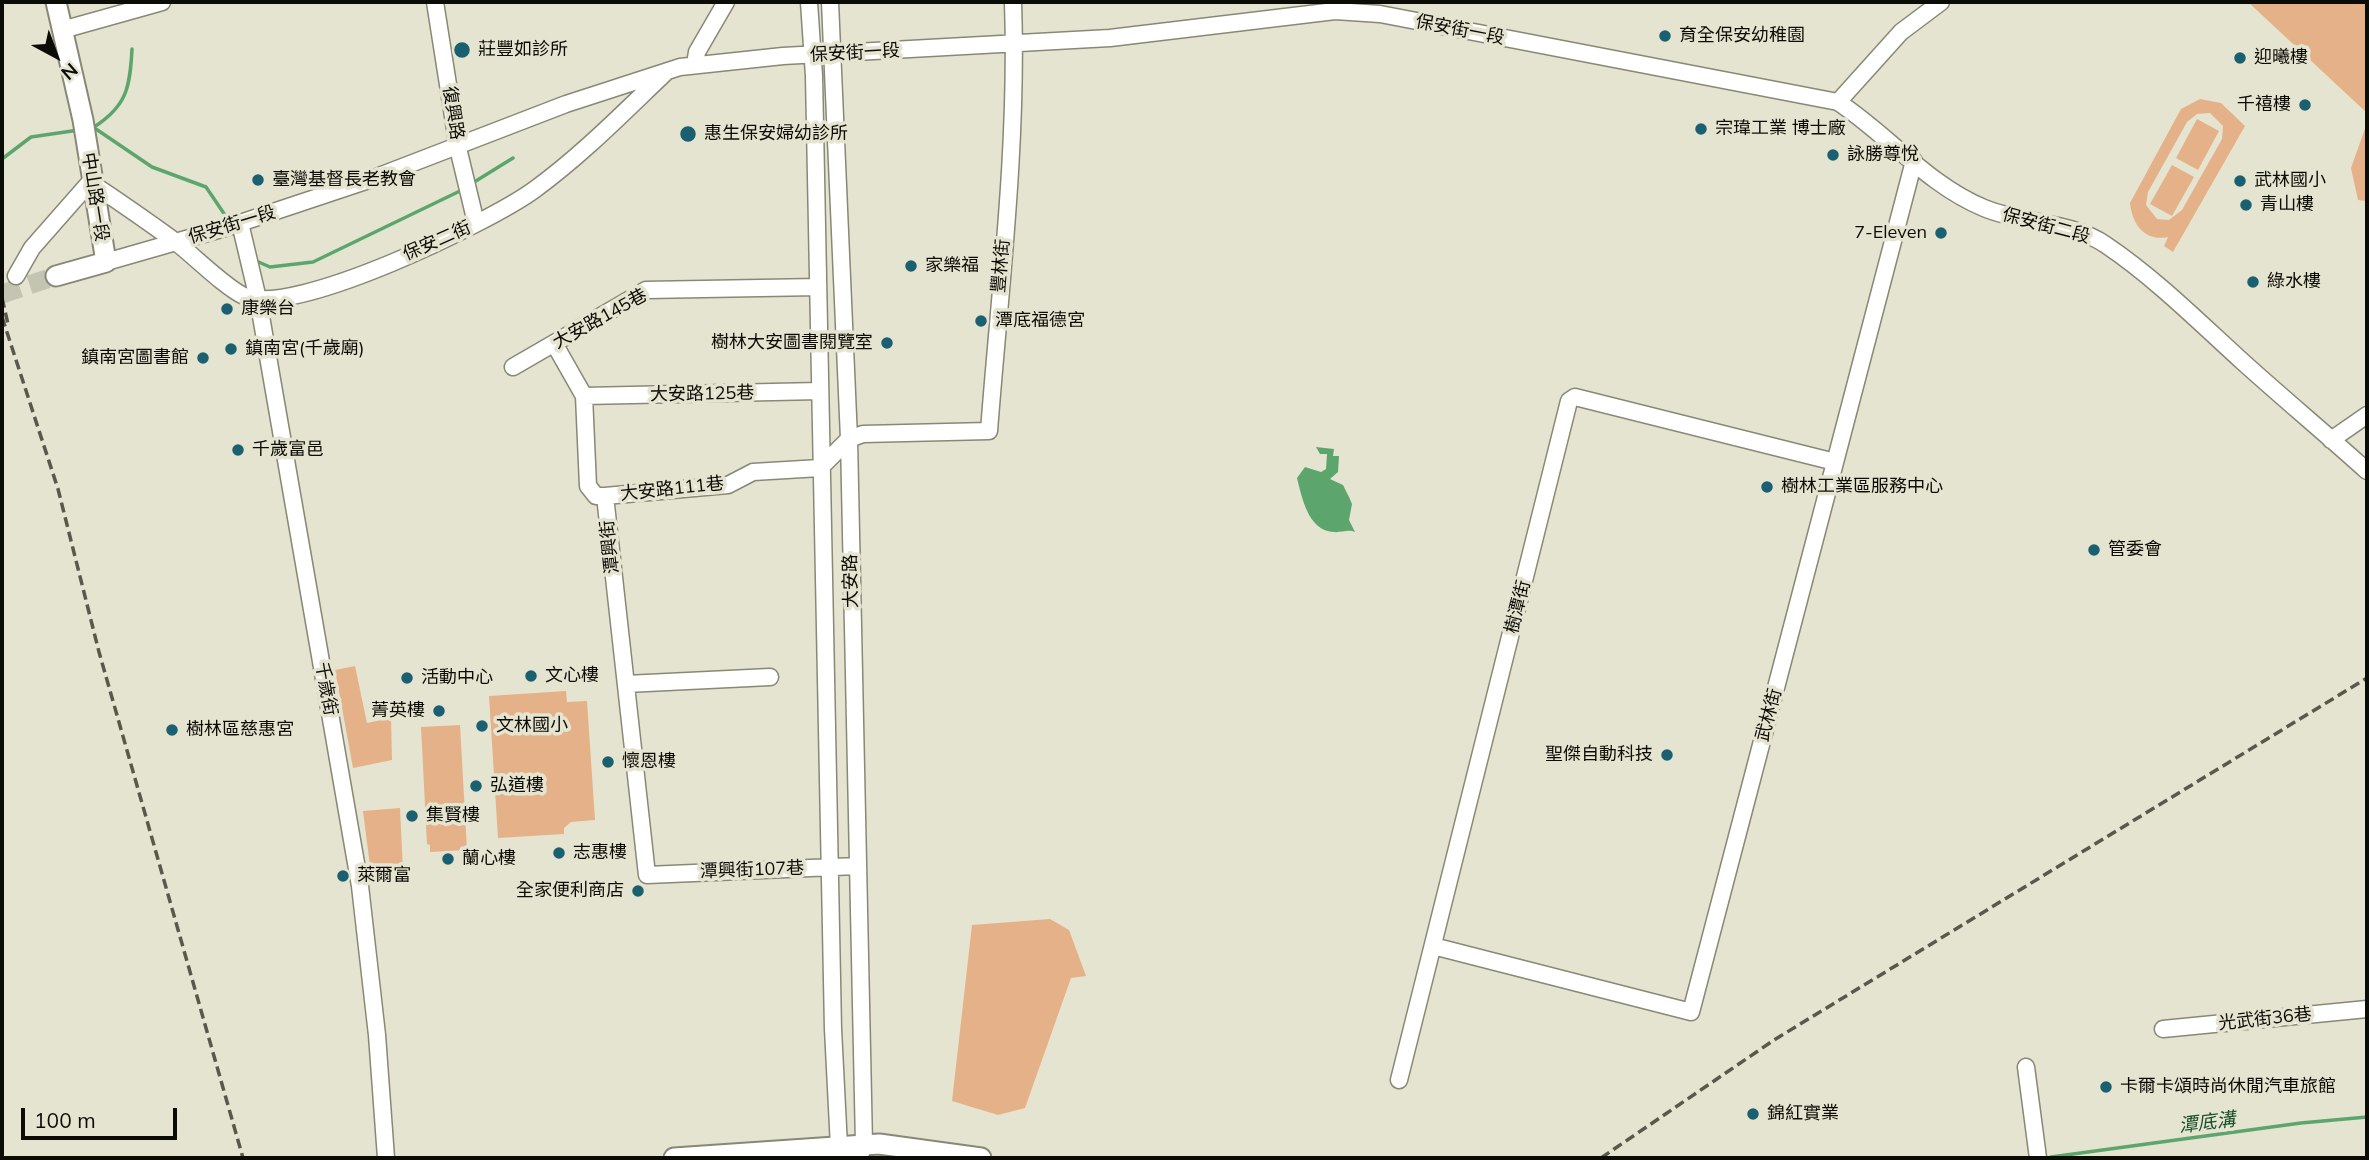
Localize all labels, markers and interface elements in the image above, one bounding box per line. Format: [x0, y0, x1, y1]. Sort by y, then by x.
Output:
street label: 保安街一段 [1414, 11, 1506, 49]
north arrow [21, 21, 91, 91]
place label: 育全保安幼稚園 [1679, 25, 1805, 47]
marker: 育全保安幼稚園 [1657, 28, 1673, 44]
place label: 莊豐如診所 [478, 39, 568, 61]
marker: 莊豐如診所 [452, 40, 472, 60]
street label: 保安街一段 [809, 40, 901, 66]
place label: 迎曦樓 [2254, 47, 2308, 69]
marker: 迎曦樓 [2232, 50, 2248, 66]
text: N [56, 58, 83, 86]
street label: 復興路 [438, 85, 468, 141]
place label: 千禧樓 [2237, 94, 2291, 116]
marker: 千禧樓 [2297, 97, 2313, 113]
place label: 宗瑋工業 博士廠 [1715, 118, 1846, 140]
marker: 宗瑋工業 博士廠 [1693, 121, 1709, 137]
place label: 惠生保安婦幼診所 [704, 123, 848, 145]
marker: 惠生保安婦幼診所 [678, 124, 698, 144]
place label: 詠勝尊悅 [1847, 144, 1919, 166]
marker: 詠勝尊悅 [1825, 147, 1841, 163]
street label: 中山路一段 [77, 151, 113, 243]
place label: 臺灣基督長老教會 [272, 169, 416, 191]
place label: 武林國小 [2254, 170, 2326, 192]
marker: 臺灣基督長老教會 [250, 172, 266, 188]
marker: 武林國小 [2232, 173, 2248, 189]
place label: 青山樓 [2260, 194, 2314, 216]
marker: 青山樓 [2238, 197, 2254, 213]
street label: 保安街一段 [186, 202, 278, 248]
street label: 保安街二段 [2000, 204, 2092, 248]
street label: 保安二街 [400, 216, 474, 266]
place label: 7-Eleven [1854, 222, 1927, 244]
marker: 7-Eleven [1933, 225, 1949, 241]
street label: 豐林街 [988, 238, 1014, 294]
place label: 家樂福 [925, 255, 979, 277]
marker: 家樂福 [903, 258, 919, 274]
place label: 綠水樓 [2267, 271, 2321, 293]
marker: 綠水樓 [2245, 274, 2261, 290]
street label: 大安路145巷 [549, 284, 651, 354]
place label: 康樂台 [241, 298, 295, 320]
marker: 康樂台 [219, 301, 235, 317]
place label: 潭底福德宮 [995, 310, 1085, 332]
marker: 潭底福德宮 [973, 313, 989, 329]
place label: 樹林大安圖書閱覽室 [711, 332, 873, 354]
marker: 樹林大安圖書閱覽室 [879, 335, 895, 351]
place label: 鎮南宮(千歲廟) [245, 338, 364, 360]
marker: 鎮南宮(千歲廟) [223, 341, 239, 357]
place label: 鎮南宮圖書館 [81, 347, 189, 369]
marker: 鎮南宮圖書館 [195, 350, 211, 366]
street label: 大安路125巷 [650, 382, 754, 406]
place label: 千歲富邑 [252, 439, 324, 461]
marker: 千歲富邑 [230, 442, 246, 458]
street label: 大安路111巷 [619, 473, 725, 505]
place label: 樹林工業區服務中心 [1781, 476, 1943, 498]
marker: 樹林工業區服務中心 [1759, 479, 1775, 495]
street label: 潭興街 [596, 519, 624, 575]
place label: 管委會 [2108, 539, 2162, 561]
marker: 管委會 [2086, 542, 2102, 558]
street label: 大安路 [840, 554, 862, 608]
street label: 樹潭街 [1501, 578, 1535, 636]
street label: 千歲街 [311, 661, 341, 717]
place label: 文心樓 [545, 665, 599, 687]
place label: 活動中心 [421, 667, 493, 689]
marker: 文心樓 [523, 668, 539, 684]
marker: 活動中心 [399, 670, 415, 686]
street label: 武林街 [1752, 686, 1786, 744]
place label: 菁英樓 [371, 700, 425, 722]
marker: 菁英樓 [431, 703, 447, 719]
place label: 文林國小 [496, 715, 568, 737]
marker: 文林國小 [474, 718, 490, 734]
place label: 樹林區慈惠宮 [186, 719, 294, 741]
marker: 樹林區慈惠宮 [164, 722, 180, 738]
place label: 聖傑自動科技 [1545, 744, 1653, 766]
marker: 聖傑自動科技 [1659, 747, 1675, 763]
place label: 懷恩樓 [622, 751, 676, 773]
marker: 懷恩樓 [600, 754, 616, 770]
place label: 弘道樓 [490, 775, 544, 797]
marker: 弘道樓 [468, 778, 484, 794]
place label: 集賢樓 [426, 805, 480, 827]
marker: 集賢樓 [404, 808, 420, 824]
place label: 志惠樓 [573, 842, 627, 864]
marker: 志惠樓 [551, 845, 567, 861]
place label: 蘭心樓 [462, 848, 516, 870]
marker: 蘭心樓 [440, 851, 456, 867]
street label: 潭興街107巷 [699, 857, 805, 883]
place label: 萊爾富 [357, 865, 411, 887]
marker: 萊爾富 [335, 868, 351, 884]
place label: 全家便利商店 [516, 880, 624, 902]
marker: 全家便利商店 [630, 883, 646, 899]
street label: 光武街36巷 [2217, 1003, 2313, 1035]
place label: 卡爾卡頌時尚休閒汽車旅館 [2120, 1076, 2336, 1098]
marker: 卡爾卡頌時尚休閒汽車旅館 [2098, 1079, 2114, 1095]
scale bar [24, 1094, 180, 1138]
place label: 錦紅實業 [1767, 1103, 1839, 1125]
marker: 錦紅實業 [1745, 1106, 1761, 1122]
text: 100 m [34, 1107, 96, 1133]
water label: 潭底溝 [2177, 1108, 2237, 1138]

